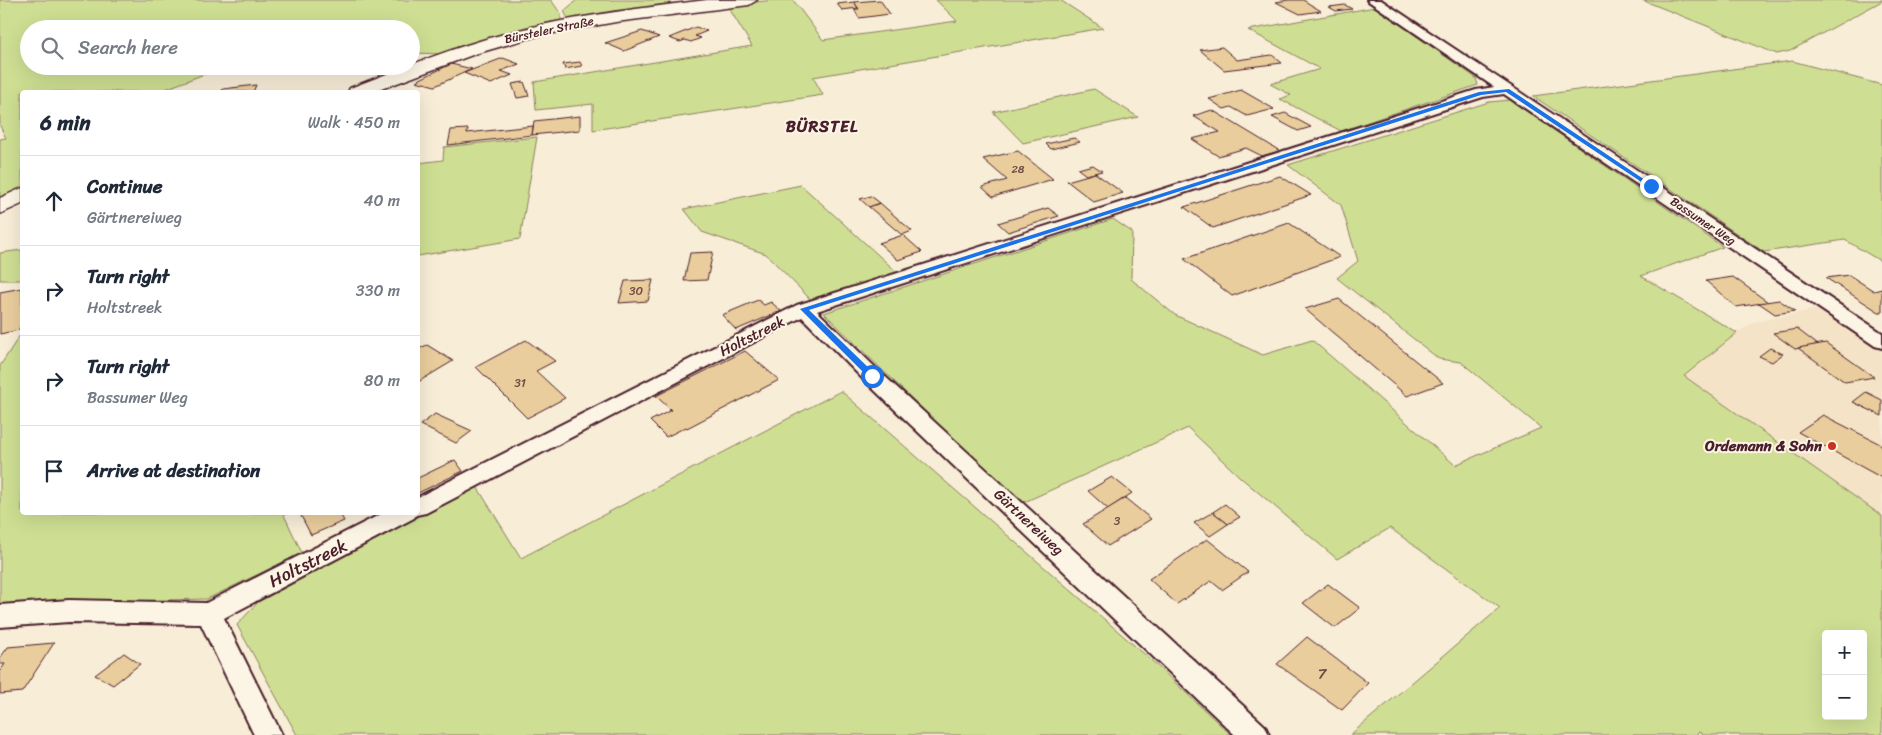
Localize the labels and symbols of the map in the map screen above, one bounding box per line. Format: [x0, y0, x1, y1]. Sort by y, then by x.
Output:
street label: Bürsteler Straße [502, 10, 596, 50]
district label: BÜRSTEL [786, 112, 858, 141]
house number: 28 [1012, 160, 1025, 179]
route end [1640, 175, 1663, 198]
street label: Bassumer Weg [1666, 191, 1740, 251]
house number: 30 [629, 280, 643, 302]
street label: Holtstreek [715, 308, 789, 364]
route start [861, 365, 884, 388]
house number: 31 [514, 372, 526, 394]
place label: Ordemann & Sohn [1704, 433, 1823, 459]
marker: Ordemann & Sohn [1826, 440, 1838, 452]
street label: Gärtnereiweg [988, 482, 1070, 562]
house number: 3 [1114, 510, 1121, 532]
street label: Holtstreek [263, 529, 353, 597]
house number: 7 [1318, 661, 1328, 687]

